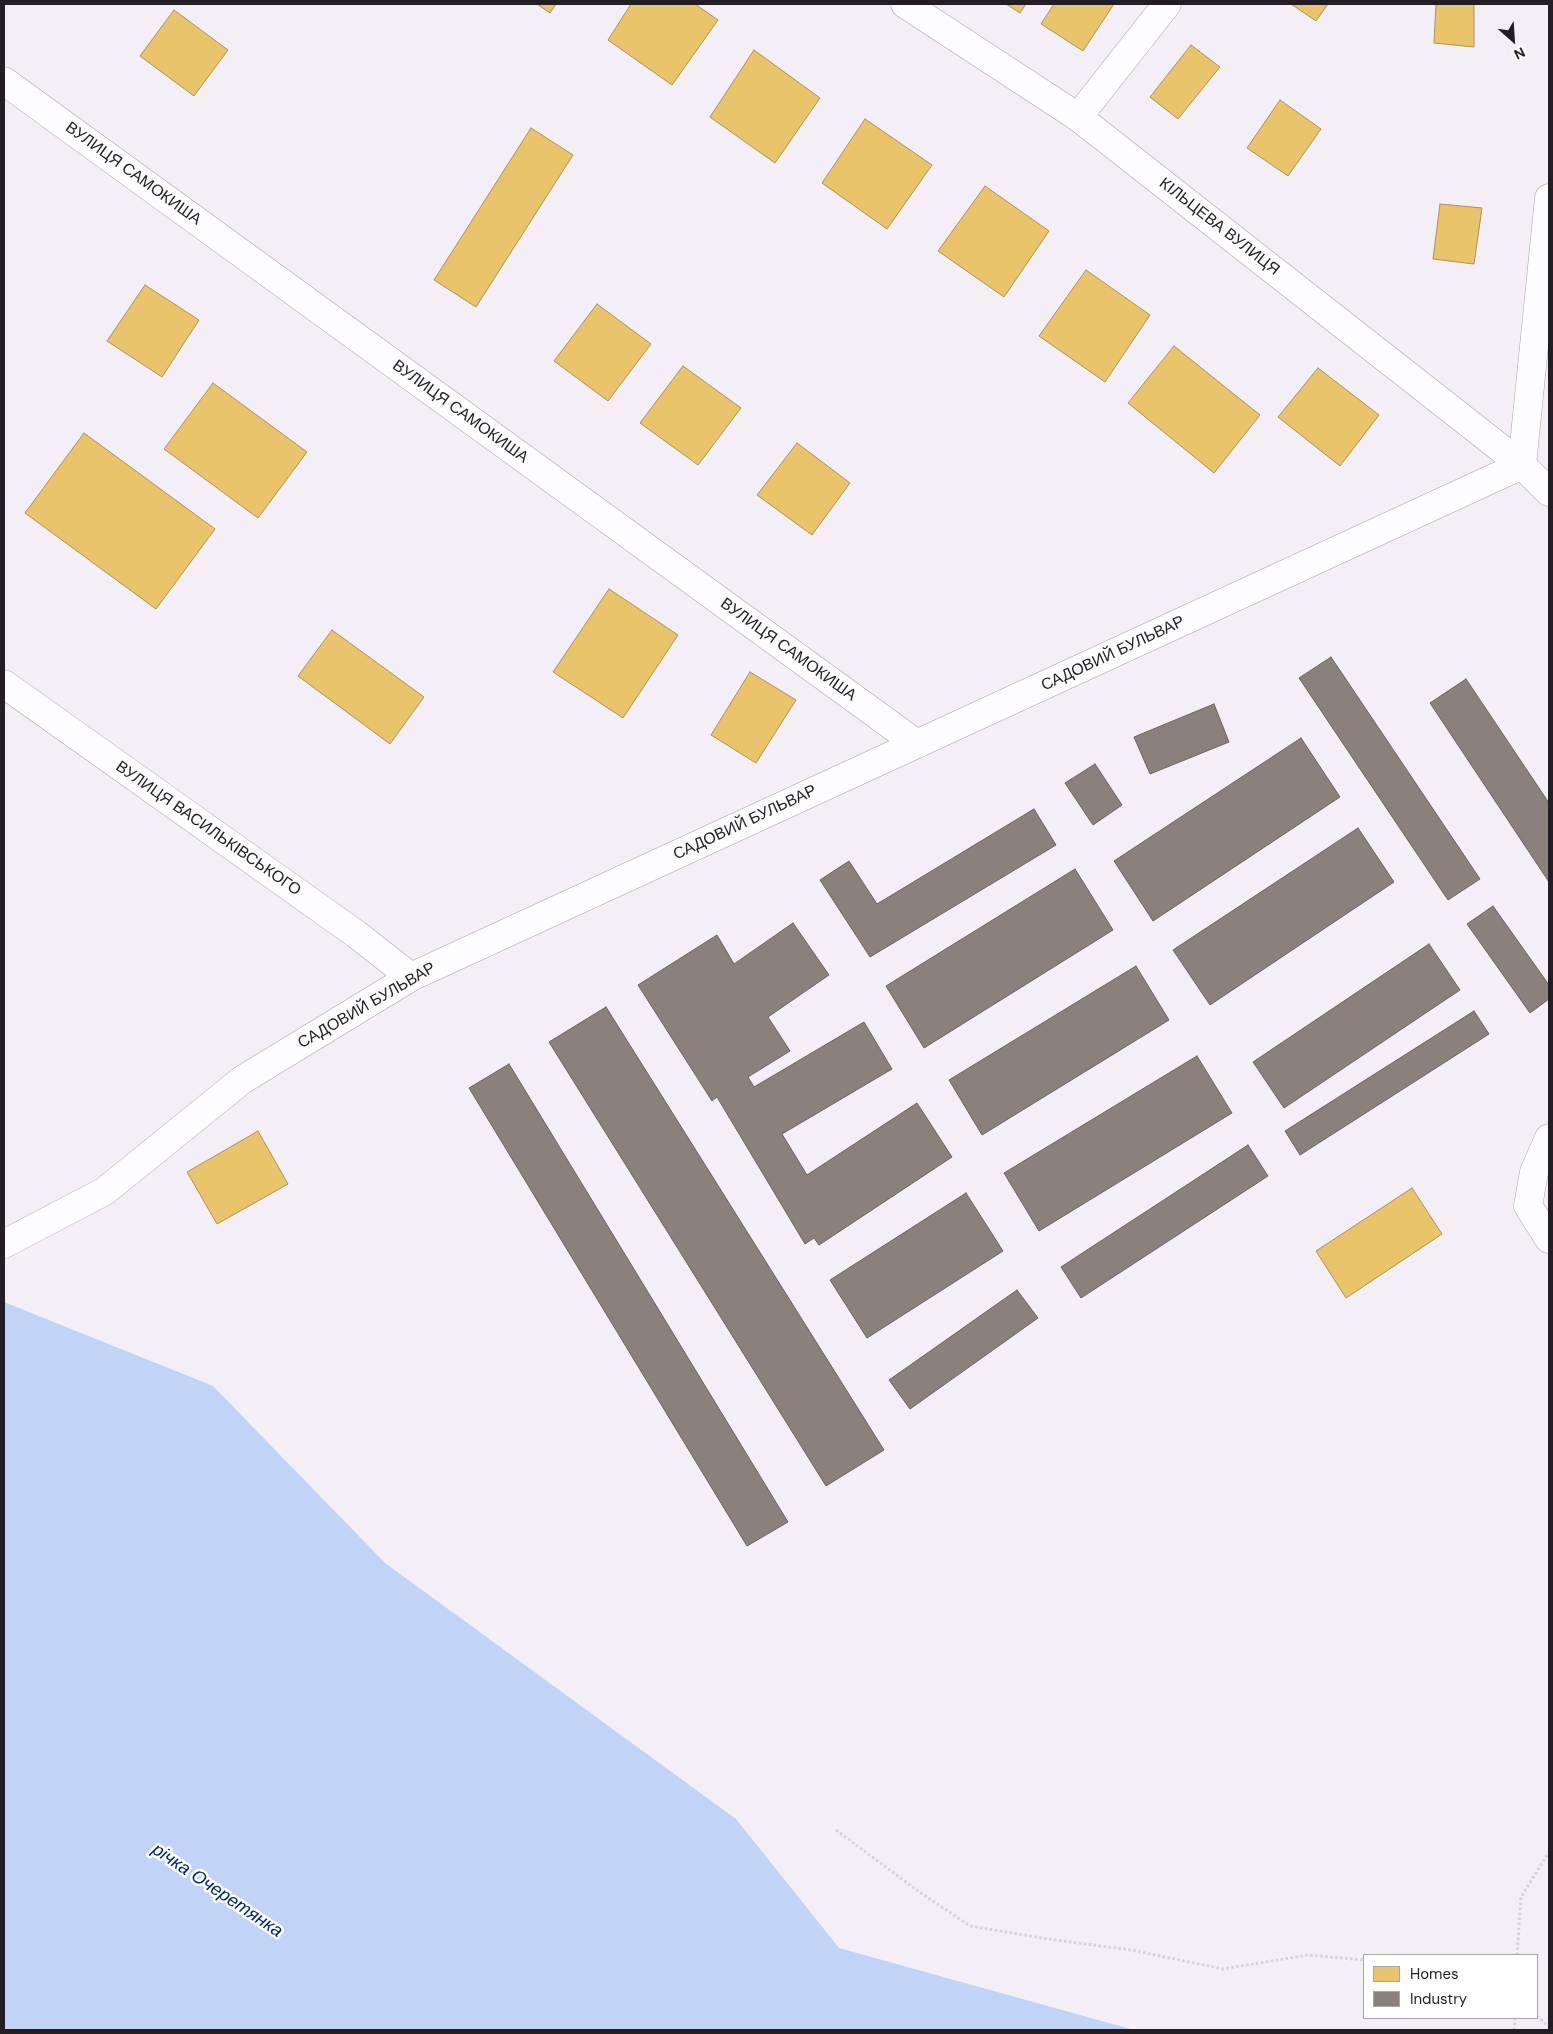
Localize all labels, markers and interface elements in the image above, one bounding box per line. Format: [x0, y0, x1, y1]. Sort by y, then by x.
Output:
north arrow [1488, 15, 1538, 65]
text: N [1511, 43, 1528, 64]
street label: ВУЛИЦЯ САМОКИША [61, 118, 205, 230]
street label: КІЛЬЦЕВА ВУЛИЦЯ [1155, 174, 1283, 280]
street label: ВУЛИЦЯ САМОКИША [388, 356, 532, 468]
street label: ВУЛИЦЯ САМОКИША [716, 594, 860, 706]
street label: САДОВИЙ БУЛЬВАР [1038, 612, 1188, 696]
street label: ВУЛИЦЯ ВАСИЛЬКІВСЬКОГО [112, 758, 304, 900]
street label: САДОВИЙ БУЛЬВАР [670, 781, 820, 865]
street label: САДОВИЙ БУЛЬВАР [295, 959, 439, 1053]
water label: річка Очеретянка [148, 1839, 286, 1943]
legend [1363, 1954, 1538, 2019]
text: Homes [1410, 1964, 1459, 1984]
text: Industry [1410, 1989, 1467, 2009]

